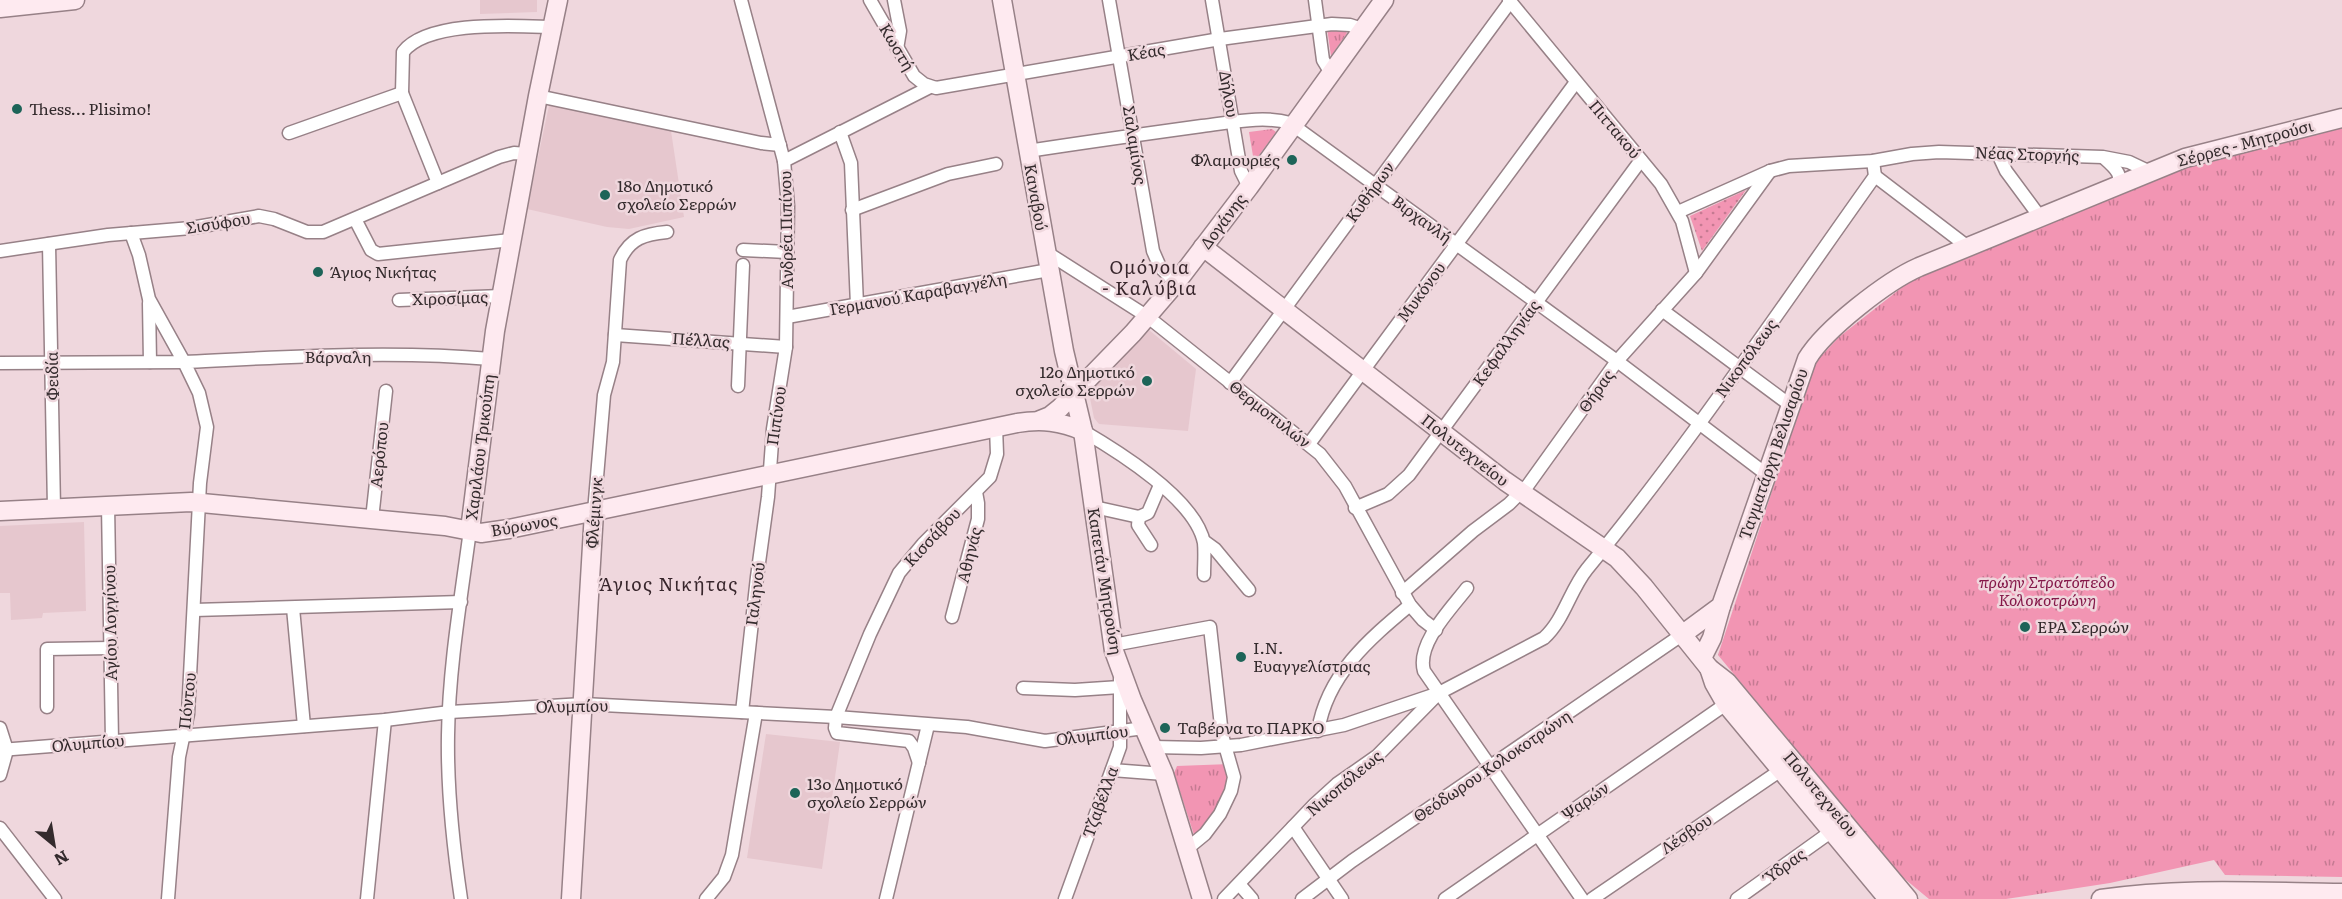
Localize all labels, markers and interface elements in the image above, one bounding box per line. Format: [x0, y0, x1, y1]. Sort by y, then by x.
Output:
street label: Κωστή [874, 18, 921, 75]
street label: Κέας [1125, 36, 1167, 66]
street label: Δήλου [1214, 69, 1246, 119]
street label: Πιττακού [1584, 94, 1648, 163]
place label: Thess… Plisimo! [29, 96, 151, 120]
marker: Thess… Plisimo! [10, 102, 24, 116]
street label: Σαλαμίνος [1118, 104, 1154, 186]
street label: Σέρρες - Μητρούσι [2174, 112, 2316, 172]
street label: Νέας Στοργής [1974, 139, 2080, 167]
place label: Φλαμουριές [1190, 147, 1280, 171]
marker: Φλαμουριές [1285, 153, 1299, 167]
street label: Κυθήρων [1339, 156, 1399, 227]
street label: Καναβού [1019, 161, 1055, 232]
street label: Ανδρέα Πιπίνου [772, 171, 798, 289]
place label: 18ο Δημοτικό σχολείο Σερρών [617, 173, 737, 215]
marker: 18ο Δημοτικό σχολείο Σερρών [598, 188, 612, 202]
street label: Δογάνης [1193, 188, 1251, 253]
street label: Βιρχανλή [1388, 188, 1457, 248]
street label: Σισύφου [184, 205, 252, 239]
district label: Ομόνοια - Καλύβια [1102, 253, 1198, 301]
street label: Μυκόνου [1390, 256, 1450, 327]
place label: Άγιος Νικήτας [330, 259, 437, 283]
marker: Άγιος Νικήτας [311, 265, 325, 279]
street label: Γερμανού Καραβαγγέλη [827, 266, 1008, 320]
street label: Χιροσίμας [412, 284, 488, 310]
street label: Κεφαλληνίας [1466, 294, 1545, 391]
street label: Νικοπόλεως [1708, 313, 1782, 402]
street label: Πέλλας [671, 325, 731, 353]
street label: Βάρναλη [305, 344, 371, 368]
street label: Φειδία [39, 351, 63, 401]
place label: 12ο Δημοτικό σχολείο Σερρών [1015, 359, 1135, 401]
street label: Θήρας [1572, 364, 1619, 417]
street label: Ταγματάρχη Βελισαρίου [1731, 365, 1813, 543]
street label: Χαριλάου Τρικούπη [458, 373, 500, 521]
marker: 12ο Δημοτικό σχολείο Σερρών [1140, 374, 1154, 388]
street label: Θερμοπυλών [1225, 374, 1317, 453]
street label: Πιπίνου [759, 385, 791, 447]
street label: Πολυτεχνείου [1417, 407, 1514, 491]
street label: Αερόπου [363, 421, 393, 489]
street label: Φλέμινγκ [579, 476, 607, 550]
street label: Κισσάβου [897, 501, 965, 571]
street label: Καπετάν Μητρούση [1082, 505, 1129, 656]
street label: Βύρωνος [489, 506, 559, 542]
street label: Αθηνάς [949, 524, 987, 585]
street label: Γαληνού [738, 561, 770, 627]
street label: Αγίου Λογγίνου [96, 565, 122, 681]
park label: πρώην Στρατόπεδο Κολοκοτρώνη [1979, 569, 2115, 611]
district label: Άγιος Νικήτας [599, 570, 739, 597]
place label: ΕΡΑ Σερρών [2037, 614, 2129, 638]
marker: ΕΡΑ Σερρών [2018, 620, 2032, 634]
place label: Ι.Ν. Ευαγγελίστριας [1253, 635, 1371, 677]
marker: Ι.Ν. Ευαγγελίστριας [1234, 650, 1248, 664]
street label: Πόντου [171, 671, 201, 730]
street label: Ολυμπίου [535, 692, 608, 718]
street label: Θεόδωρου Κολοκοτρώνη [1408, 703, 1575, 827]
place label: Ταβέρνα το ΠΑΡΚΟ [1177, 715, 1324, 739]
street label: Ολυμπίου [1054, 718, 1129, 750]
marker: Ταβέρνα το ΠΑΡΚΟ [1158, 721, 1172, 735]
street label: Ολυμπίου [51, 727, 125, 757]
street label: Νικοπόλεως [1300, 743, 1387, 821]
street label: Πολυτεχνείου [1779, 745, 1865, 841]
street label: Τζαβέλλα [1075, 762, 1123, 841]
place label: 13ο Δημοτικό σχολείο Σερρών [807, 771, 927, 813]
street label: Ψαρών [1555, 775, 1613, 826]
marker: 13ο Δημοτικό σχολείο Σερρών [788, 786, 802, 800]
street label: Λέσβου [1655, 807, 1716, 859]
north arrow [24, 815, 84, 875]
street label: Ύδρας [1756, 841, 1810, 890]
text: N [50, 845, 74, 873]

